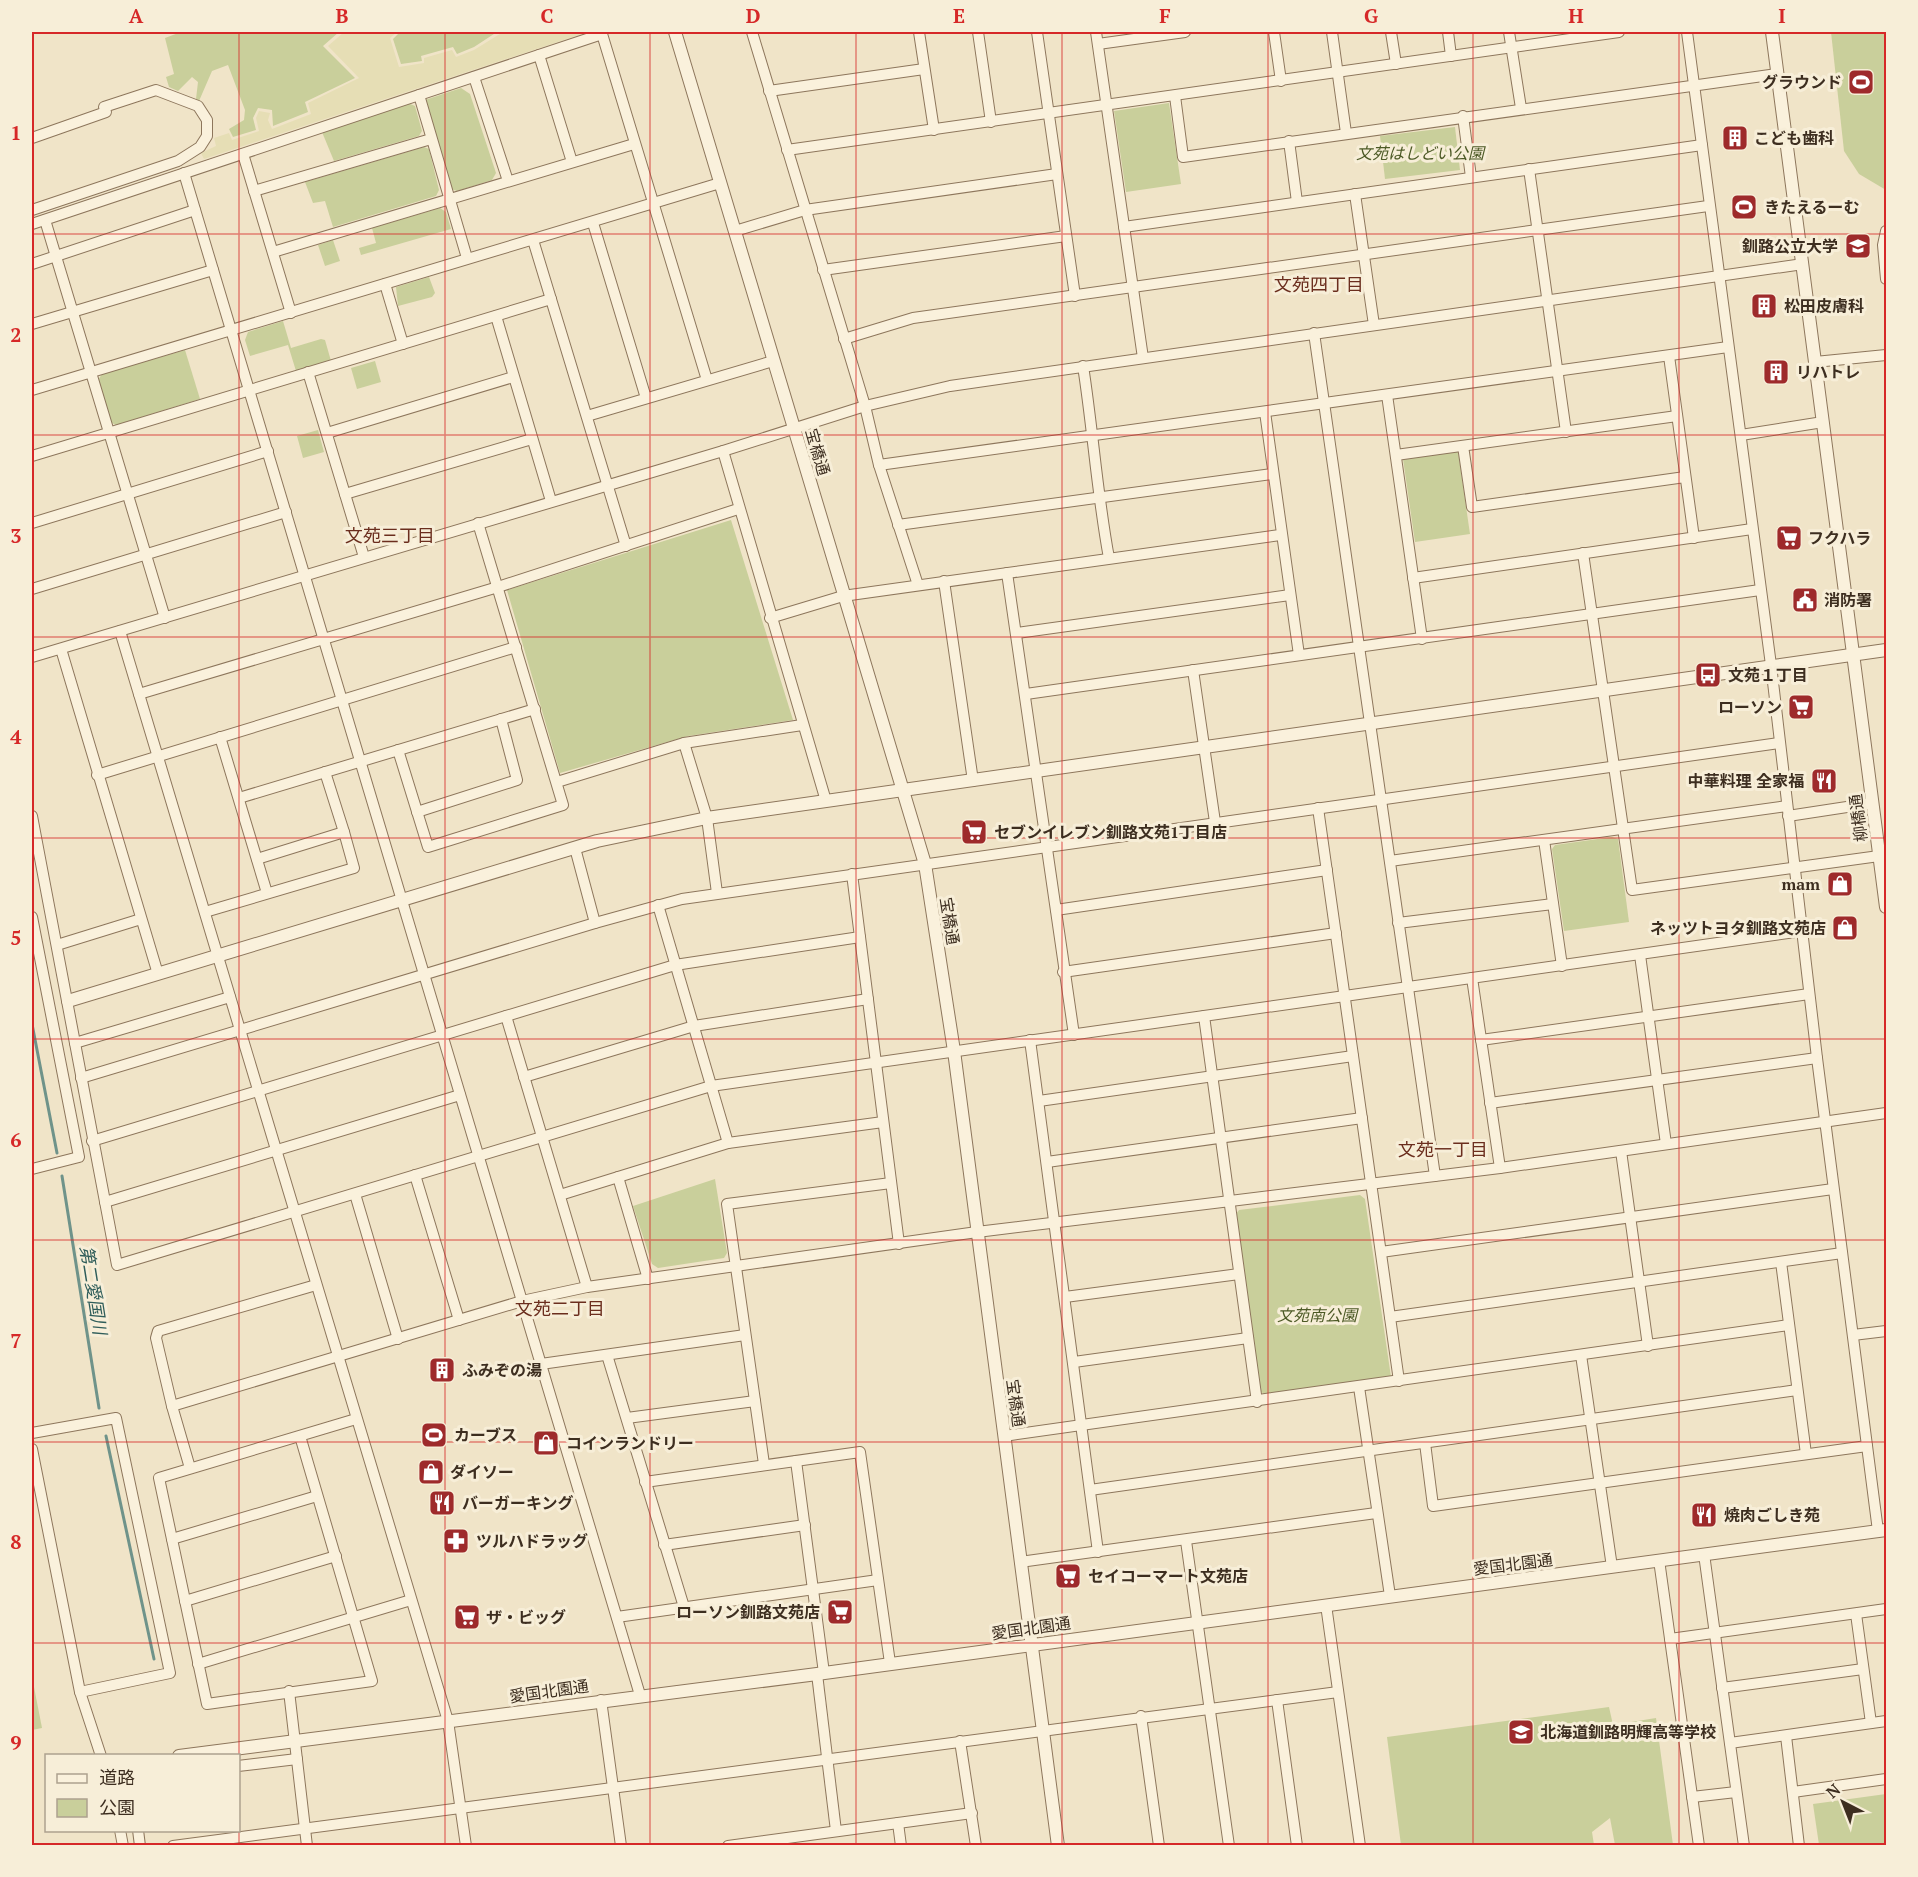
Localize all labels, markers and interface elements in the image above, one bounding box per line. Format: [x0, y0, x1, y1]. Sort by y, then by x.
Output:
text: A [129, 2, 144, 29]
text: B [336, 2, 349, 29]
text: C [540, 2, 554, 29]
text: D [746, 2, 760, 29]
text: E [953, 2, 965, 29]
text: F [1159, 2, 1171, 29]
text: G [1364, 2, 1378, 29]
text: H [1568, 2, 1584, 29]
text: I [1778, 2, 1786, 29]
sports icon: グラウンド [1846, 67, 1876, 97]
place label: グラウンド [1762, 71, 1842, 93]
text: 1 [10, 119, 22, 146]
building icon: こども歯科 [1720, 123, 1750, 153]
place label: こども歯科 [1754, 127, 1834, 149]
park label: 文苑はしどい公園 [1356, 142, 1486, 164]
sports icon: きたえるーむ [1729, 192, 1759, 222]
place label: きたえるーむ [1764, 196, 1860, 218]
school or university icon: 釧路公立大学 [1843, 231, 1873, 261]
place label: 釧路公立大学 [1742, 235, 1838, 257]
district label: 文苑四丁目 [1274, 272, 1364, 296]
building icon: 松田皮膚科 [1749, 291, 1779, 321]
place label: 松田皮膚科 [1784, 295, 1864, 317]
text: 2 [10, 321, 22, 348]
building icon: リハトレ [1761, 357, 1791, 387]
place label: リハトレ [1796, 361, 1860, 383]
street label: 宝橋通 [801, 426, 835, 478]
text: 3 [10, 522, 22, 549]
district label: 文苑三丁目 [345, 523, 435, 547]
supermarket icon: フクハラ [1774, 523, 1804, 553]
place label: フクハラ [1808, 527, 1871, 549]
public building icon: 消防署 [1790, 585, 1820, 615]
place label: 消防署 [1824, 589, 1872, 611]
bus stop icon: 文苑１丁目 [1693, 660, 1723, 690]
place label: 文苑１丁目 [1728, 664, 1808, 686]
supermarket icon: ローソン [1786, 692, 1816, 722]
place label: ローソン [1718, 696, 1782, 718]
text: 4 [10, 723, 22, 750]
restaurant icon: 中華料理 全家福 [1809, 766, 1839, 796]
place label: 中華料理 全家福 [1688, 770, 1804, 792]
street label: 柳橋通 [1844, 793, 1872, 843]
supermarket icon: セブンイレブン釧路文苑1丁目店 [959, 817, 989, 847]
place label: セブンイレブン釧路文苑1丁目店 [994, 821, 1227, 843]
shop icon: mam [1825, 869, 1855, 899]
place label: mam [1782, 873, 1820, 895]
street label: 宝橋通 [935, 896, 965, 946]
shop icon: ネッツトヨタ釧路文苑店 [1830, 913, 1860, 943]
place label: ネッツトヨタ釧路文苑店 [1650, 917, 1826, 939]
text: 5 [10, 924, 22, 951]
text: 6 [10, 1126, 22, 1153]
district label: 文苑一丁目 [1398, 1137, 1488, 1161]
water label: 第二愛国川 [75, 1244, 113, 1338]
district label: 文苑二丁目 [515, 1296, 605, 1320]
park label: 文苑南公園 [1277, 1304, 1359, 1326]
text: 7 [10, 1327, 22, 1354]
building icon: ふみぞの湯 [427, 1355, 457, 1385]
place label: ふみぞの湯 [462, 1359, 542, 1381]
street label: 宝橋通 [1002, 1378, 1030, 1428]
sports icon: カーブス [419, 1420, 449, 1450]
place label: カーブス [454, 1424, 517, 1446]
shop icon: コインランドリー [531, 1428, 561, 1458]
place label: コインランドリー [566, 1432, 694, 1454]
shop icon: ダイソー [416, 1457, 446, 1487]
place label: ダイソー [450, 1461, 514, 1483]
restaurant icon: バーガーキング [427, 1488, 457, 1518]
place label: バーガーキング [462, 1492, 574, 1514]
restaurant icon: 焼肉ごしき苑 [1689, 1500, 1719, 1530]
place label: 焼肉ごしき苑 [1724, 1504, 1820, 1526]
pharmacy icon: ツルハドラッグ [441, 1526, 471, 1556]
text: 8 [10, 1528, 22, 1555]
place label: ツルハドラッグ [476, 1530, 588, 1552]
street label: 愛国北園通 [1472, 1548, 1554, 1580]
supermarket icon: セイコーマート文苑店 [1053, 1561, 1083, 1591]
place label: セイコーマート文苑店 [1088, 1565, 1248, 1587]
supermarket icon: ローソン釧路文苑店 [825, 1597, 855, 1627]
place label: ローソン釧路文苑店 [676, 1601, 820, 1623]
supermarket icon: ザ・ビッグ [452, 1602, 482, 1632]
place label: ザ・ビッグ [486, 1606, 566, 1628]
street label: 愛国北園通 [990, 1612, 1072, 1644]
street label: 愛国北園通 [508, 1675, 590, 1707]
school or university icon: 北海道釧路明輝高等学校 [1506, 1717, 1536, 1747]
place label: 北海道釧路明輝高等学校 [1540, 1721, 1716, 1743]
text: 9 [10, 1729, 22, 1756]
legend [45, 1754, 240, 1832]
text: 道路 [99, 1765, 135, 1789]
north arrow [1813, 1772, 1873, 1832]
text: N [1821, 1779, 1845, 1803]
text: 公園 [99, 1795, 135, 1819]

